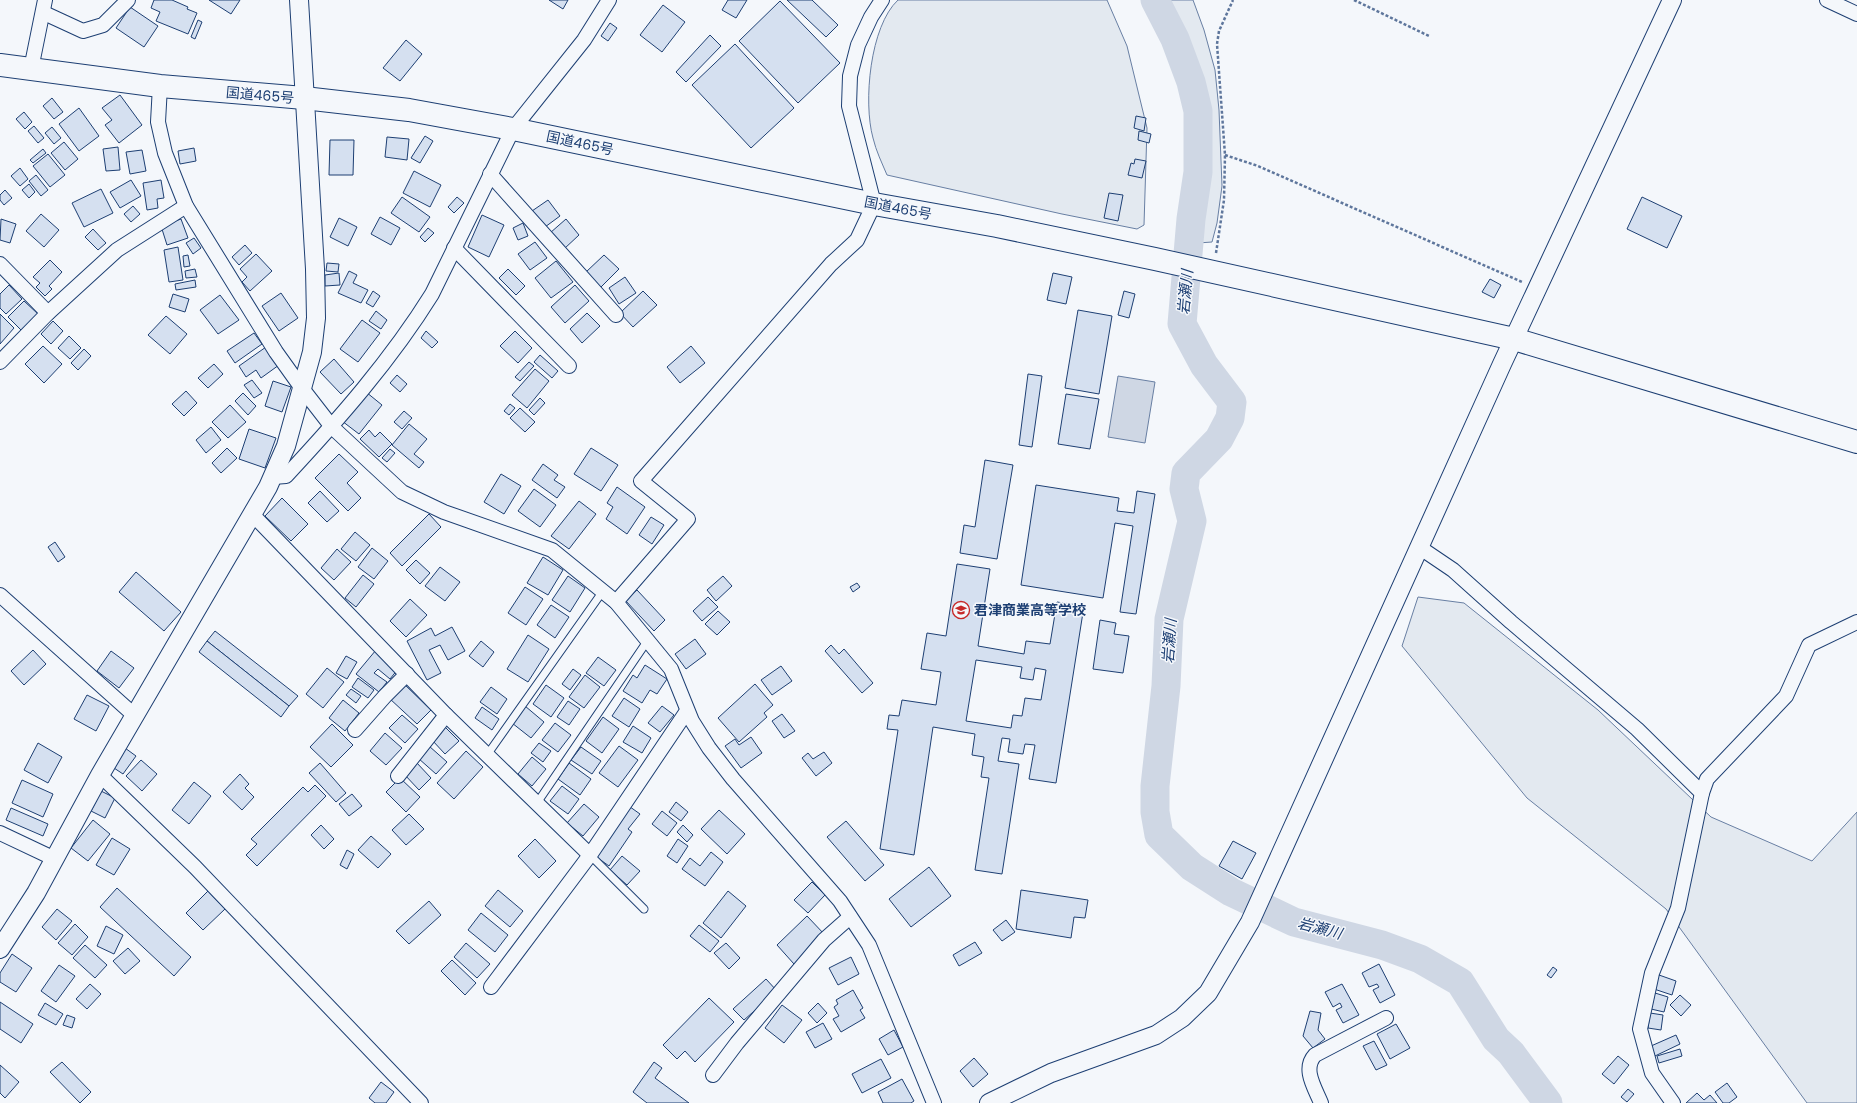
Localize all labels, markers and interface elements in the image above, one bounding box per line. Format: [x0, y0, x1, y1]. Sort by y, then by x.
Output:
street label: 国道465号 [225, 82, 295, 108]
street label: 国道465号 [544, 126, 616, 160]
street label: 国道465号 [862, 192, 934, 224]
water label: 岩瀬川 [1173, 267, 1198, 315]
school or university icon: 君津商業高等学校 [951, 600, 971, 620]
place label: 君津商業高等学校 [974, 600, 1086, 620]
water label: 岩瀬川 [1157, 616, 1181, 664]
water label: 岩瀬川 [1296, 912, 1346, 944]

